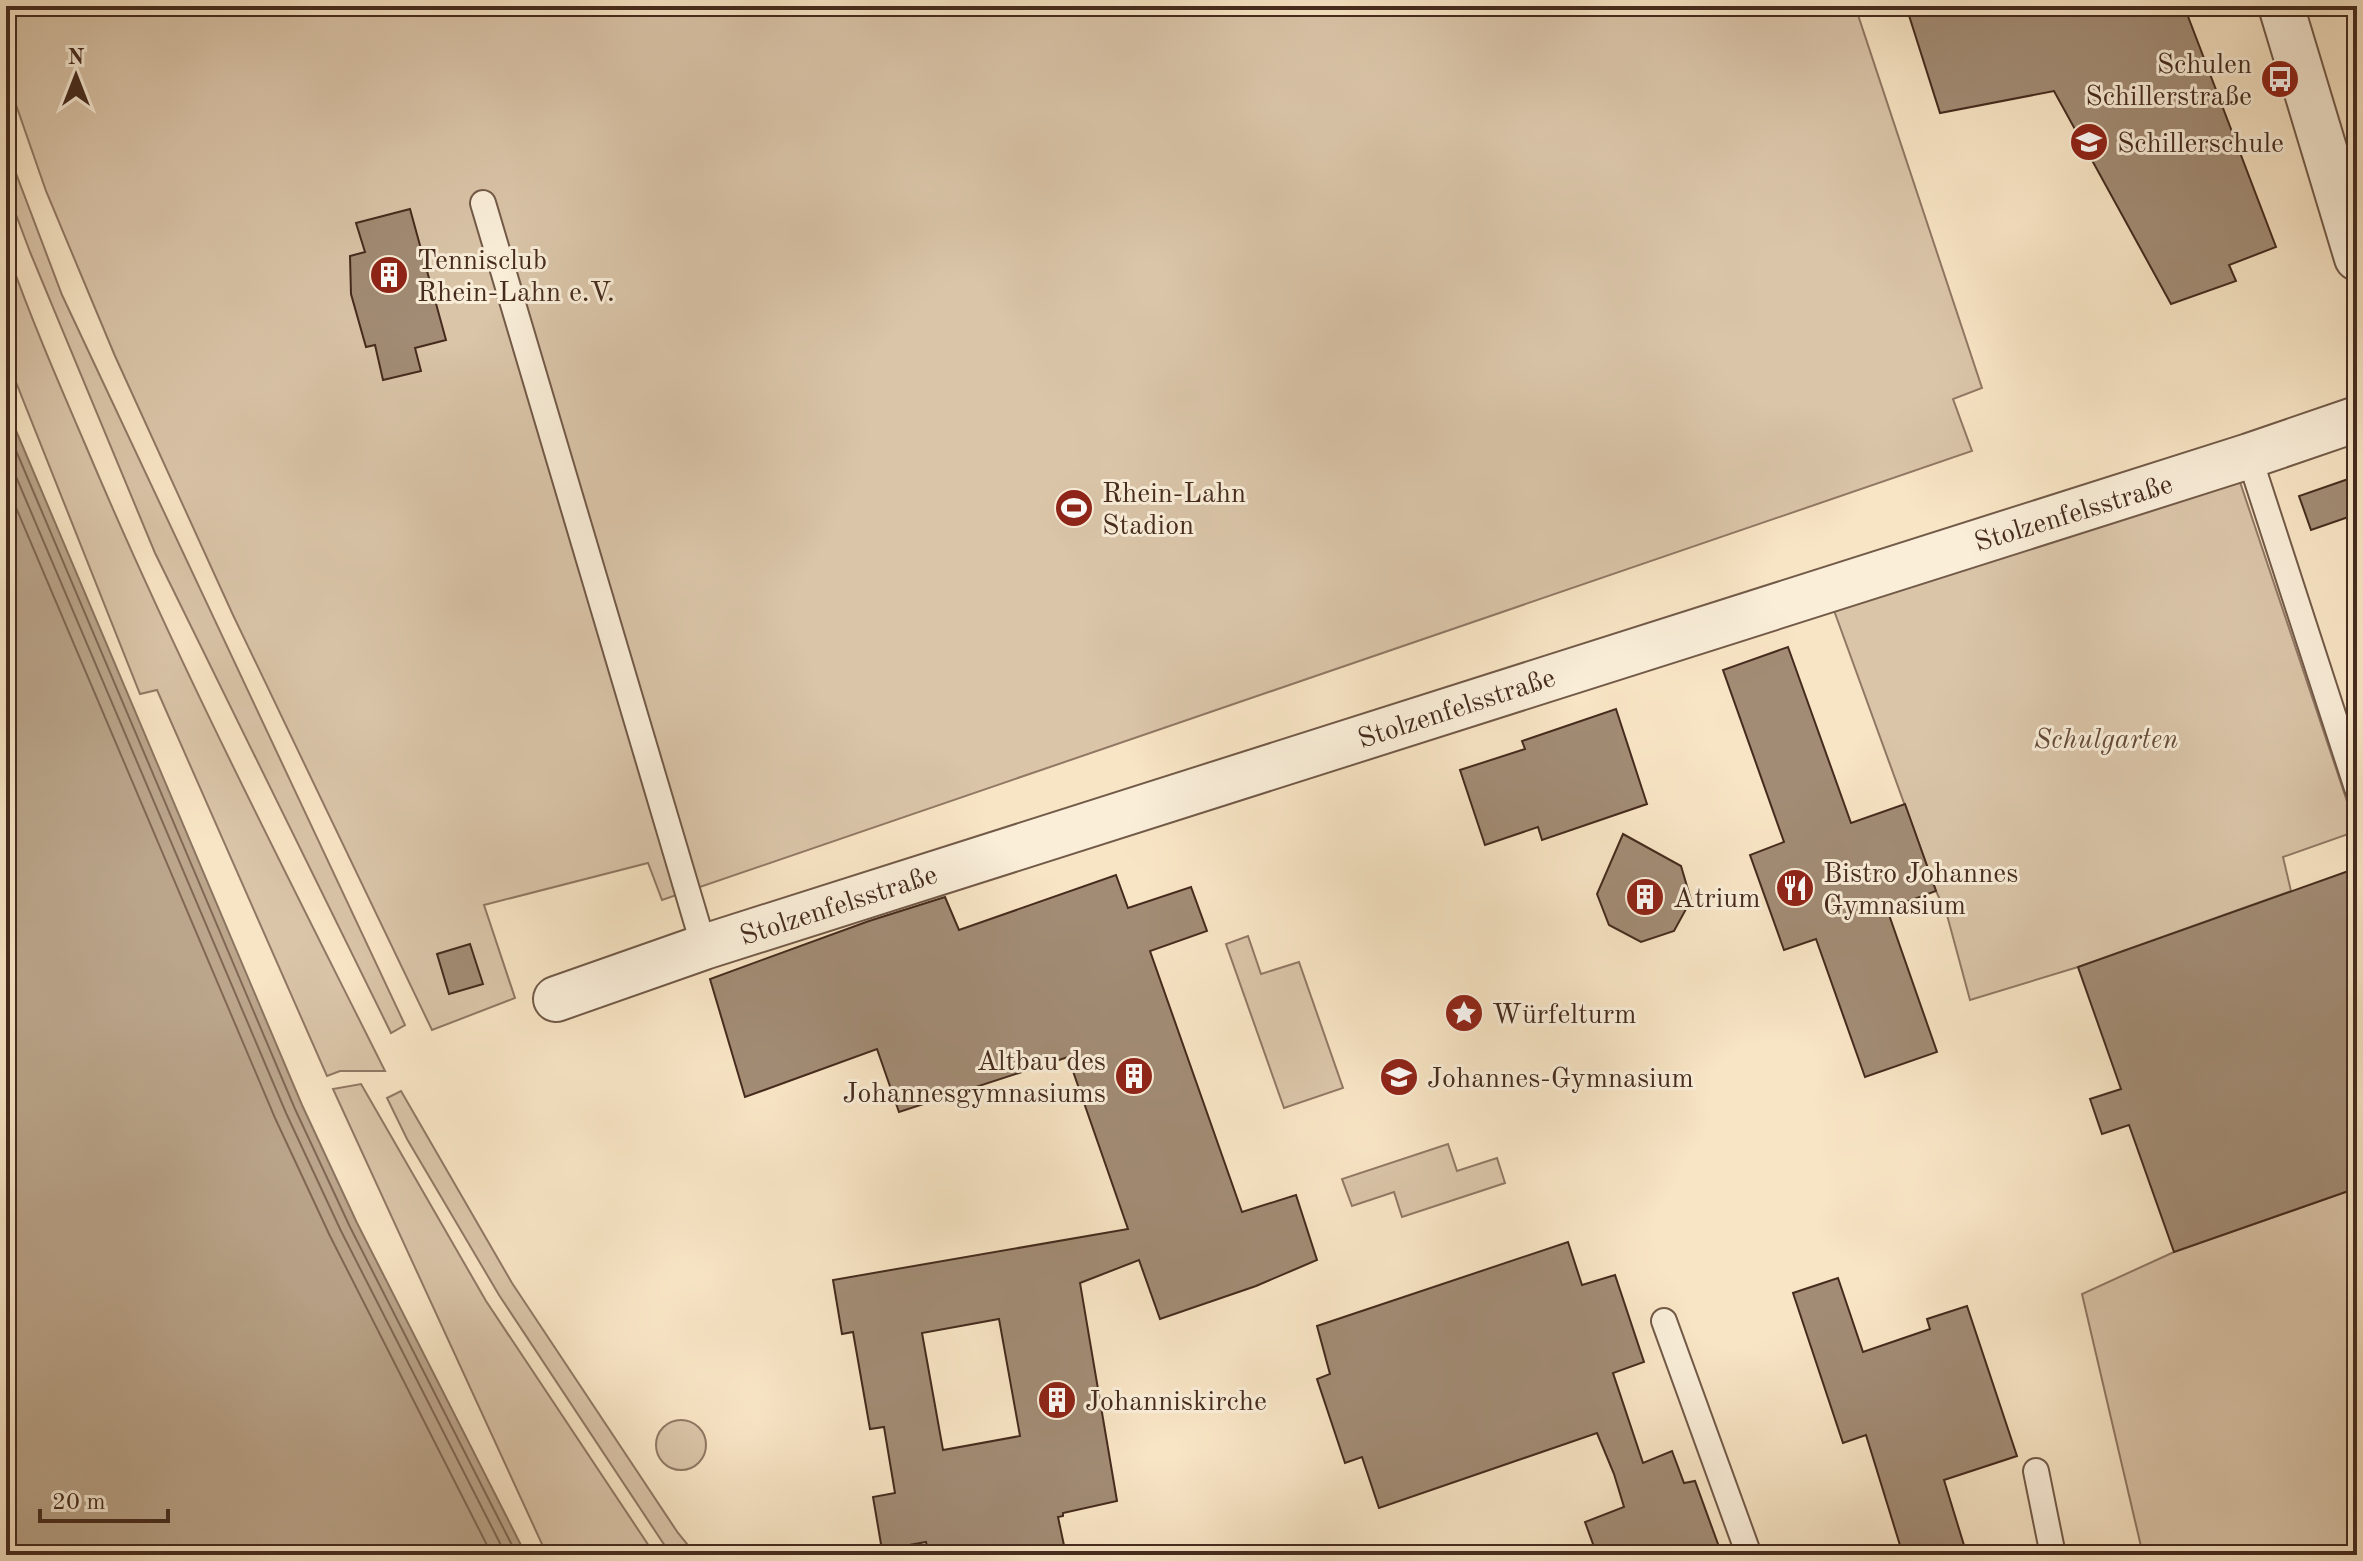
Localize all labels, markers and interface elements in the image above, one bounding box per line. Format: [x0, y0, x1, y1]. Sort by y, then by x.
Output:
north arrow [36, 36, 116, 116]
text: N [68, 47, 85, 69]
place label: Schulen Schillerstraße [2085, 52, 2252, 112]
bus stop icon: Schulen Schillerstraße [2259, 58, 2301, 100]
school or university icon: Schillerschule [2068, 121, 2110, 163]
place label: Schillerschule [2117, 131, 2284, 159]
place label: Tennisclub Rhein-Lahn e.V. [417, 248, 615, 308]
building icon: Tennisclub Rhein-Lahn e.V. [368, 254, 410, 296]
street label: Stolzenfelsstraße [1971, 471, 2176, 558]
place label: Rhein-Lahn Stadion [1102, 481, 1246, 541]
sports icon: Rhein-Lahn Stadion [1053, 487, 1095, 529]
street label: Stolzenfelsstraße [1355, 665, 1559, 755]
park label: Schulgarten [2034, 727, 2178, 755]
place label: Bistro Johannes Gymnasium [1823, 861, 2018, 921]
street label: Stolzenfelsstraße [737, 862, 941, 952]
restaurant icon: Bistro Johannes Gymnasium [1774, 867, 1816, 909]
building icon: Atrium [1624, 876, 1666, 918]
place label: Atrium [1673, 886, 1760, 914]
place icon: Würfelturm [1443, 992, 1485, 1034]
place label: Würfelturm [1492, 1002, 1636, 1030]
place label: Altbau des Johannesgymnasiums [842, 1049, 1106, 1109]
building icon: Altbau des Johannesgymnasiums [1113, 1055, 1155, 1097]
school or university icon: Johannes-Gymnasium [1378, 1056, 1420, 1098]
place label: Johannes-Gymnasium [1427, 1066, 1694, 1094]
building icon: Johanniskirche [1036, 1379, 1078, 1421]
place label: Johanniskirche [1085, 1389, 1267, 1417]
scale bar [40, 1473, 168, 1523]
text: 20 m [52, 1491, 106, 1515]

